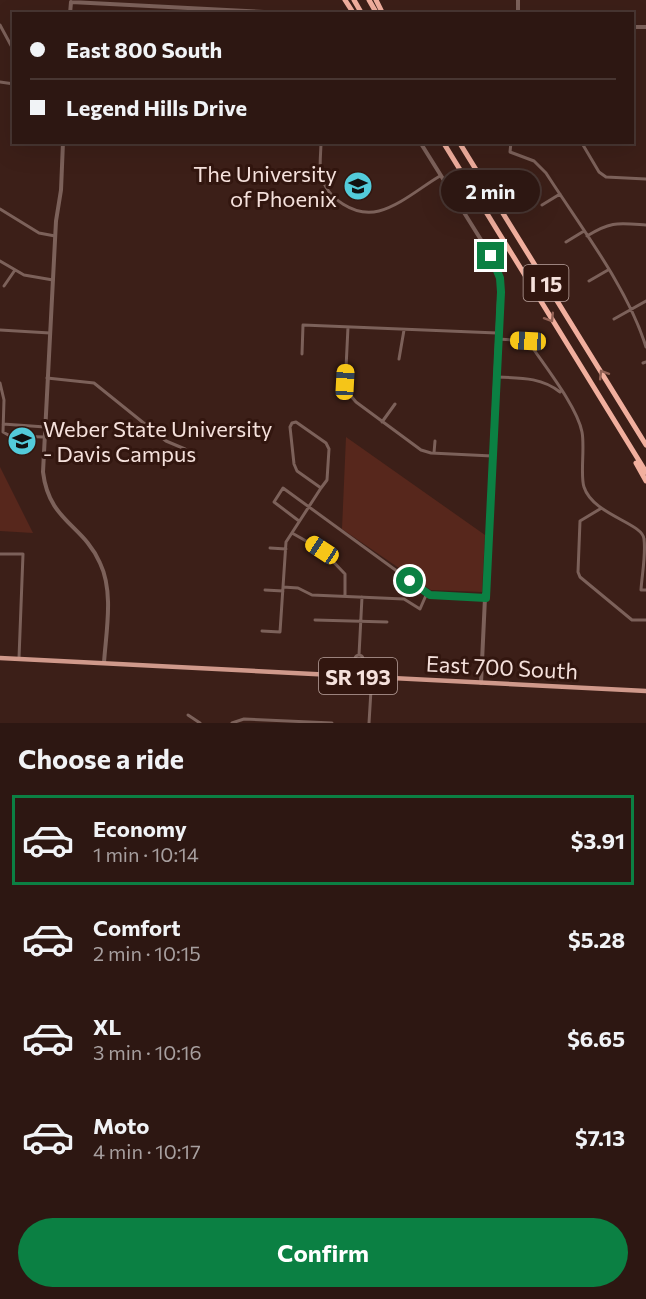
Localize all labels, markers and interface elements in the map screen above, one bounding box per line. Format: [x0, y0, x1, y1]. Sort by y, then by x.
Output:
text: East 800 South [66, 36, 222, 63]
text: Legend Hills Drive [66, 94, 247, 121]
place label: The University of Phoenix [193, 160, 337, 212]
callout: 2 min [442, 169, 540, 211]
school or university icon: The University of Phoenix [342, 170, 374, 202]
text: 2 min [466, 179, 515, 203]
route end [477, 242, 504, 269]
road number: I 15 [524, 265, 568, 301]
one-way arrow [543, 311, 554, 322]
car [510, 331, 546, 351]
car [335, 364, 355, 400]
one-way arrow [598, 370, 610, 380]
place label: Weber State University - Davis Campus [43, 415, 272, 467]
school or university icon: Weber State University - Davis Campus [6, 425, 38, 457]
car [302, 533, 342, 567]
route start [396, 567, 423, 594]
street label: East 700 South [425, 650, 579, 684]
road number: SR 193 [319, 658, 397, 694]
text: Choose a ride [18, 742, 184, 775]
icon: car [21, 813, 75, 867]
text: Economy [93, 815, 187, 842]
text: $3.91 [571, 827, 625, 854]
text: 1 min · 10:14 [93, 842, 199, 866]
icon: car [21, 912, 75, 966]
text: Comfort [93, 914, 181, 941]
text: $5.28 [568, 926, 625, 953]
text: 2 min · 10:15 [93, 941, 201, 965]
icon: car [21, 1011, 75, 1065]
text: XL [93, 1013, 121, 1040]
text: $6.65 [567, 1025, 625, 1052]
text: 3 min · 10:16 [93, 1040, 202, 1064]
icon: car [21, 1110, 75, 1164]
text: Moto [93, 1112, 149, 1139]
text: $7.13 [575, 1124, 625, 1151]
text: 4 min · 10:17 [93, 1139, 201, 1163]
button: Confirm [18, 1218, 628, 1287]

